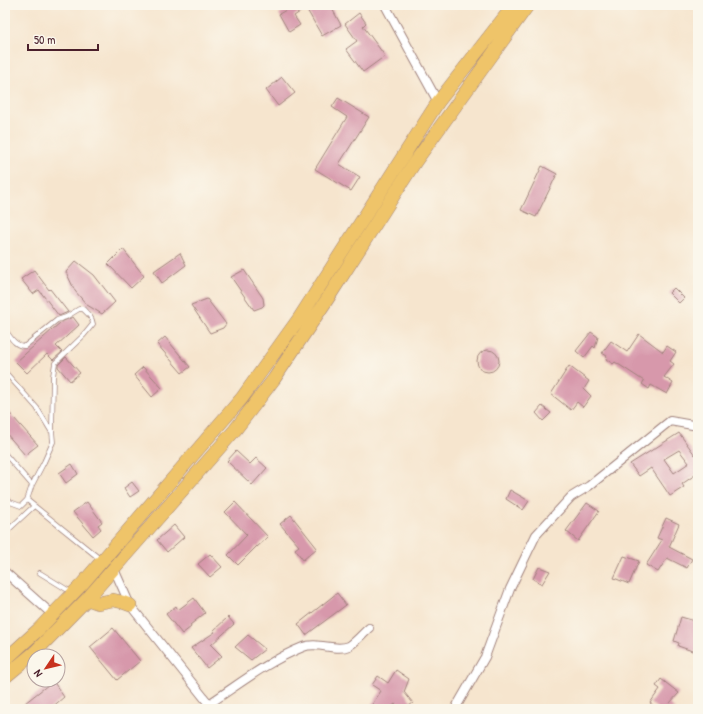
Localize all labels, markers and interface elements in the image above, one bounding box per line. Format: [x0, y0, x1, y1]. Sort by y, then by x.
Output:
scale bar [28, 26, 98, 52]
text: 50 m [34, 31, 55, 48]
north arrow [26, 648, 66, 688]
text: N [30, 667, 45, 680]

